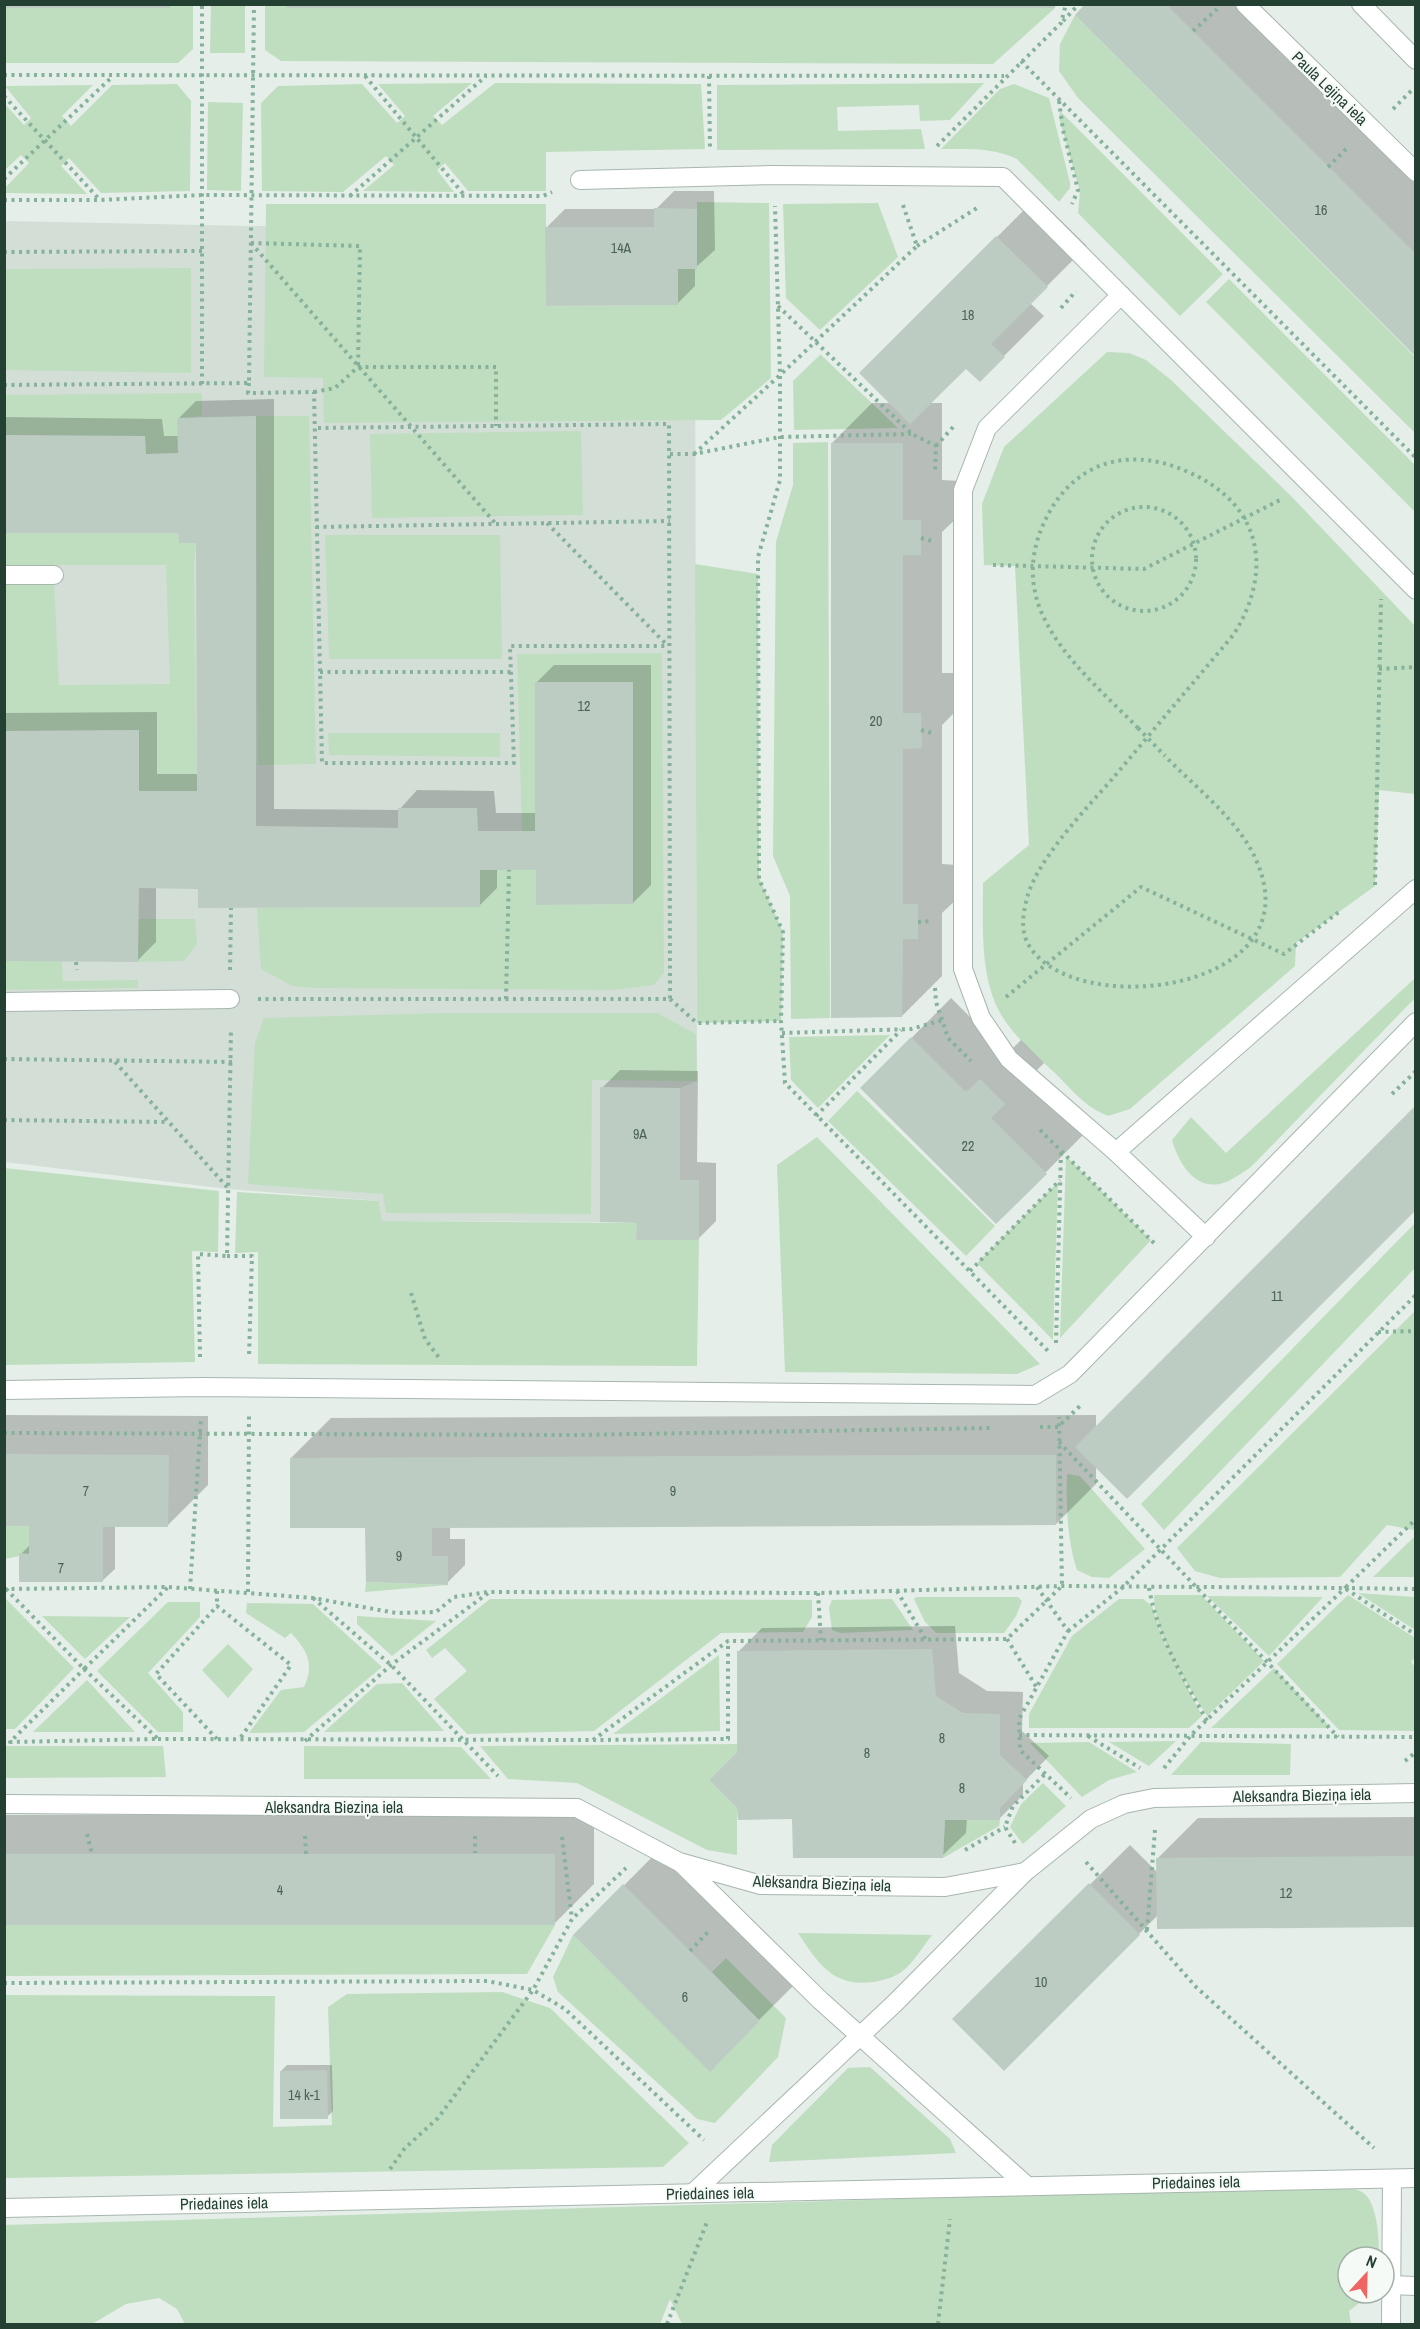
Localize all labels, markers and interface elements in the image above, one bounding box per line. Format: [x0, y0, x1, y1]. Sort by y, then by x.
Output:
street label: Paula Lejiņa iela [1287, 46, 1373, 130]
house number: 16 [1315, 201, 1327, 219]
house number: 14A [611, 239, 632, 257]
house number: 18 [962, 306, 974, 324]
house number: 12 [578, 697, 590, 715]
house number: 20 [870, 712, 882, 730]
house number: 9A [633, 1125, 647, 1143]
house number: 22 [962, 1137, 974, 1155]
house number: 11 [1271, 1287, 1284, 1305]
house number: 7 [83, 1482, 89, 1500]
house number: 9 [670, 1482, 676, 1500]
house number: 9 [396, 1547, 402, 1565]
house number: 7 [58, 1559, 64, 1577]
house number: 8 [939, 1729, 945, 1747]
house number: 8 [864, 1744, 870, 1762]
house number: 8 [959, 1779, 965, 1797]
street label: Aleksandra Bieziņa iela [1232, 1783, 1372, 1807]
street label: Aleksandra Bieziņa iela [264, 1796, 404, 1818]
street label: Aleksandra Bieziņa iela [751, 1870, 892, 1896]
house number: 4 [277, 1881, 284, 1899]
house number: 12 [1280, 1884, 1292, 1902]
house number: 10 [1035, 1973, 1047, 1991]
house number: 6 [682, 1988, 688, 2006]
house number: 14 k-1 [288, 2086, 321, 2104]
street label: Priedaines iela [1152, 2170, 1241, 2194]
street label: Priedaines iela [666, 2181, 755, 2205]
street label: Priedaines iela [180, 2191, 269, 2215]
north arrow [1336, 2245, 1396, 2305]
text: N [1363, 2249, 1380, 2273]

